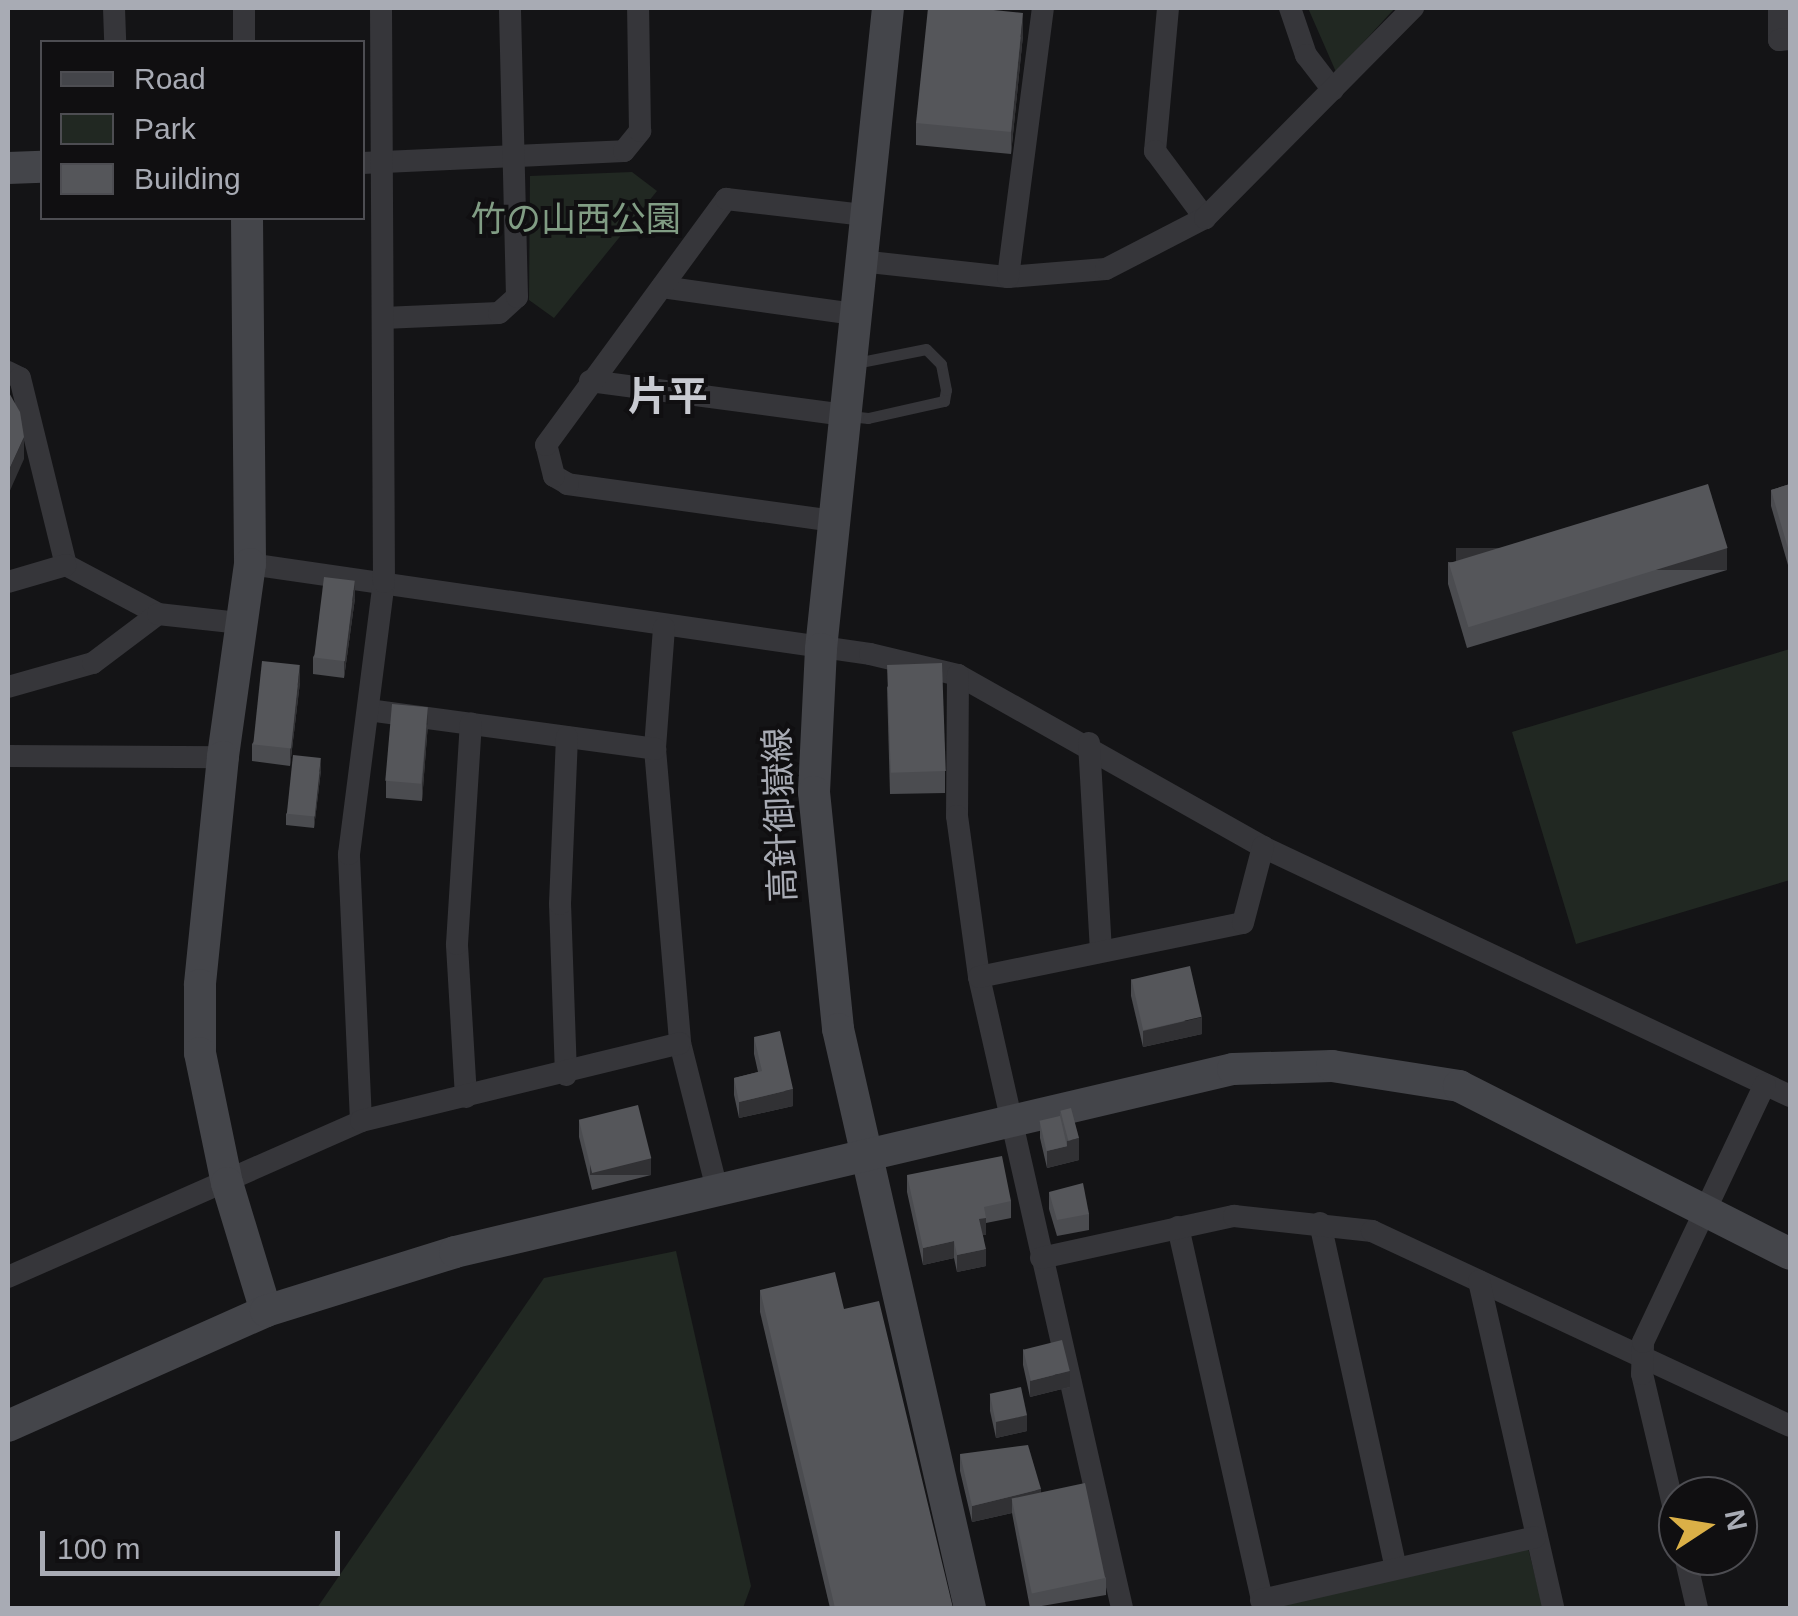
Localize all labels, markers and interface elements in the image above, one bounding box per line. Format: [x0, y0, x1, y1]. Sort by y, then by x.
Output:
legend [40, 40, 365, 220]
text: Road [134, 62, 206, 95]
text: Park [134, 112, 196, 145]
text: Building [134, 162, 241, 195]
park label: 竹の山西公園 [471, 198, 681, 240]
district label: 片平 [628, 372, 708, 420]
street label: 高針御嶽線 [756, 727, 804, 903]
north arrow [1658, 1476, 1758, 1576]
text: N [1719, 1507, 1753, 1533]
scale bar [45, 1511, 345, 1573]
text: 100 m [57, 1532, 140, 1565]

